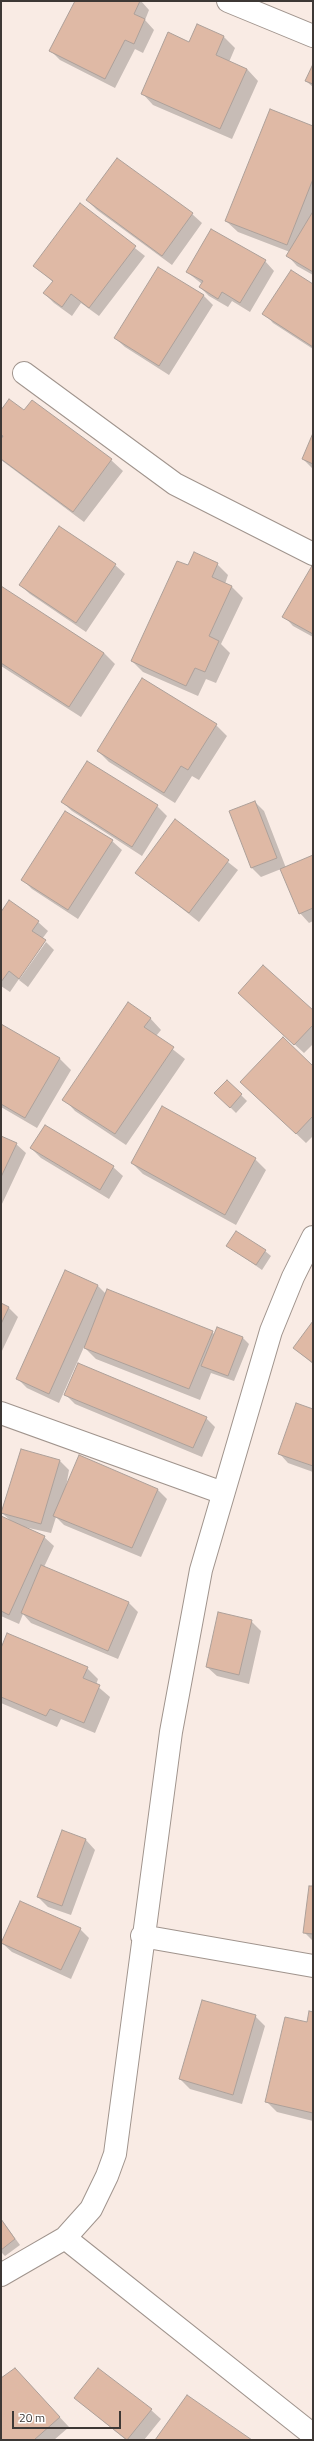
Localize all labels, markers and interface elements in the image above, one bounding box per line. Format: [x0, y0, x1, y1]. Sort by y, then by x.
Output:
scale bar [14, 2403, 123, 2429]
text: 20 m [19, 2408, 45, 2427]

